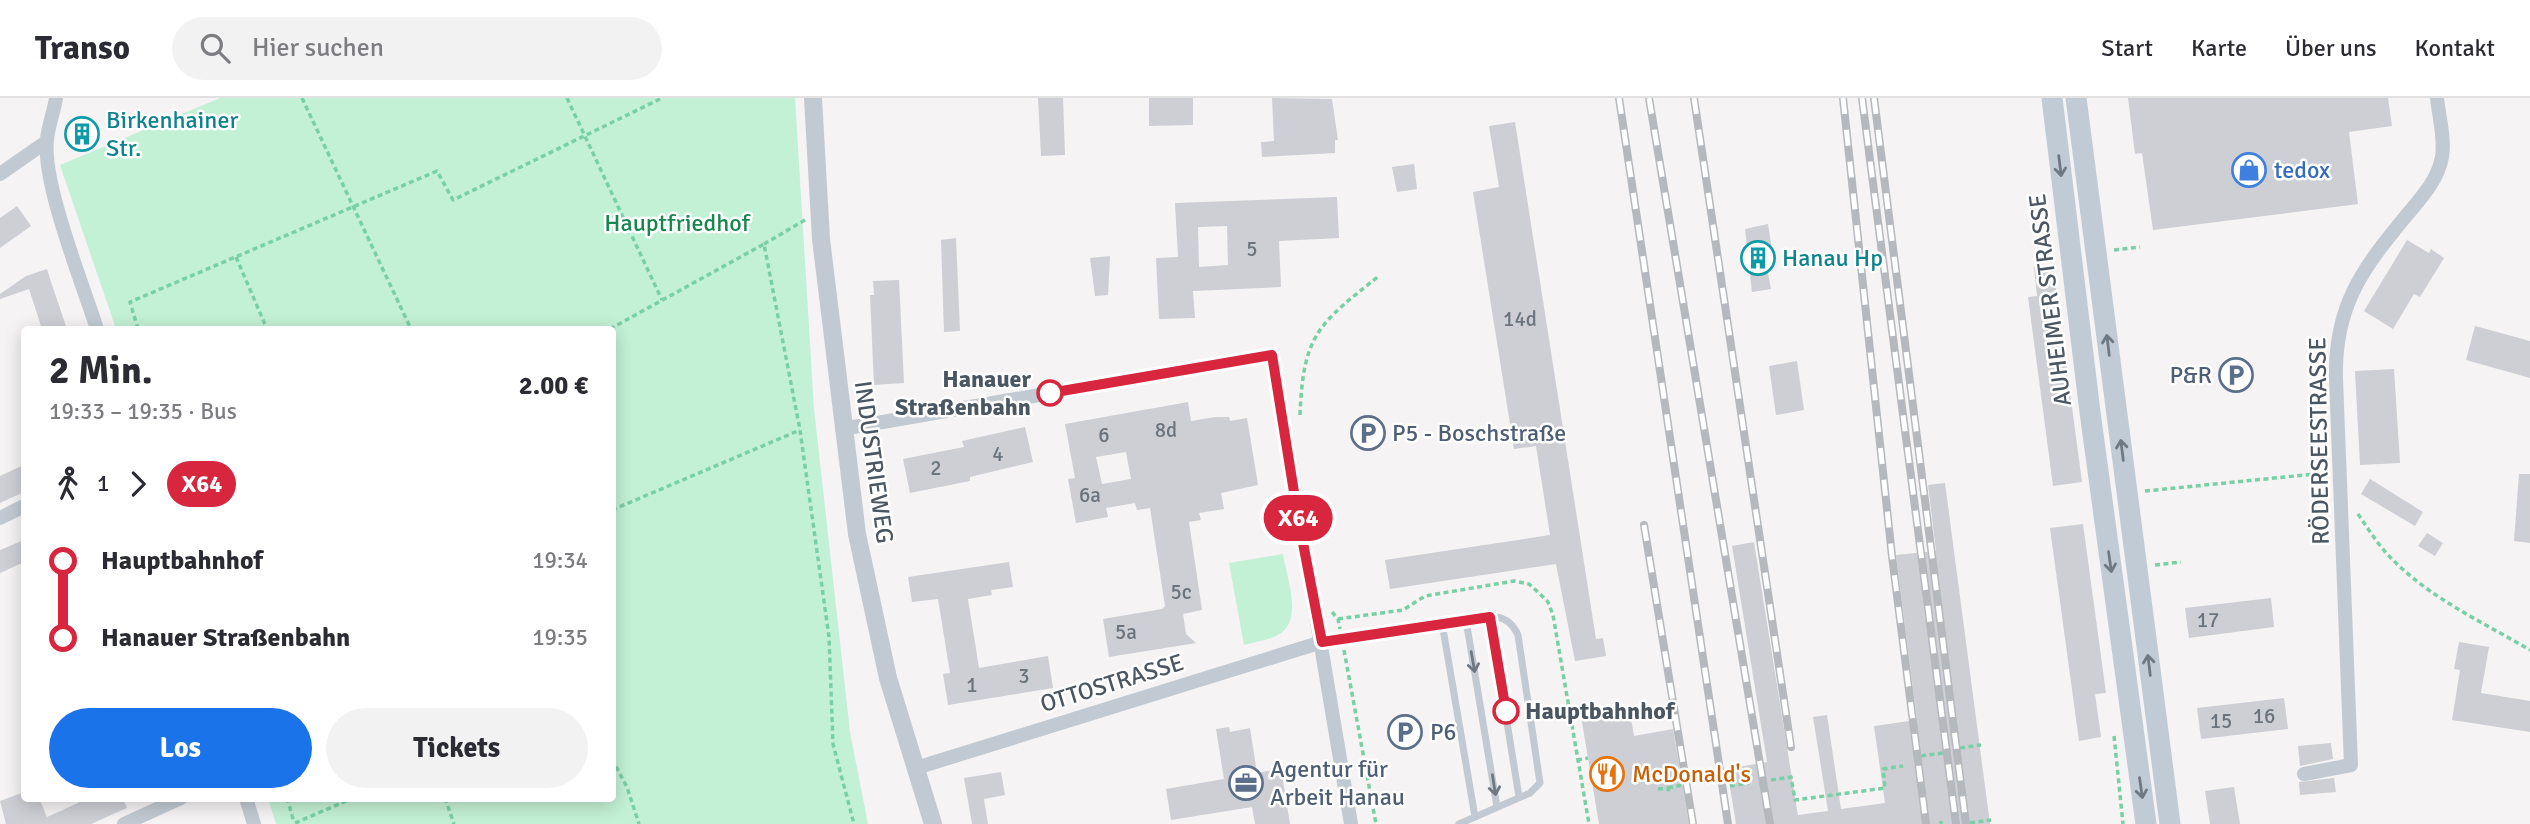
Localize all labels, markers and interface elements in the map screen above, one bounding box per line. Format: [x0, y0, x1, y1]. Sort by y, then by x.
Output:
search box [172, 17, 662, 80]
text: Transo [35, 28, 130, 69]
icon: search [196, 29, 234, 67]
text: Hier suchen [252, 32, 384, 64]
text: Start [2101, 33, 2153, 63]
text: Karte [2191, 33, 2247, 63]
text: Über uns [2285, 33, 2377, 63]
text: Kontakt [2415, 33, 2495, 63]
place label: Birkenhainer Str. [106, 105, 238, 163]
building icon: Birkenhainer Str. [63, 115, 101, 153]
shop icon: tedox [2230, 151, 2268, 189]
one-way arrow [2054, 154, 2067, 177]
place label: tedox [2274, 155, 2330, 185]
street label: AUHEIMER STRASSE [2022, 192, 2078, 408]
park label: Hauptfriedhof [604, 208, 751, 238]
house number: 5 [1246, 236, 1258, 262]
building icon: Hanau Hp [1739, 239, 1777, 277]
place label: Hanau Hp [1782, 243, 1883, 273]
house number: 14d [1503, 306, 1537, 332]
one-way arrow [2102, 334, 2115, 357]
street label: RÖDERSEESTRASSE [2302, 337, 2336, 545]
text: 2 Min. [49, 347, 153, 394]
parking icon: P&R [2217, 356, 2255, 394]
place label: P&R [2169, 360, 2212, 390]
place label: Hanauer Straßenbahn [895, 364, 1031, 422]
text: 2.00 € [519, 370, 588, 402]
street label: INDUSTRIEWEG [848, 379, 900, 545]
marker: Hanauer Straßenbahn [1037, 380, 1063, 406]
text: 19:33 – 19:35 · Bus [49, 397, 237, 426]
parking icon: P5 - Boschstraße [1349, 414, 1387, 452]
house number: 8d [1155, 417, 1177, 443]
place label: P5 - Boschstraße [1392, 418, 1566, 448]
house number: 6 [1098, 422, 1110, 448]
one-way arrow [2115, 439, 2128, 462]
house number: 4 [992, 441, 1004, 467]
house number: 2 [930, 455, 942, 481]
icon: walk [49, 465, 87, 503]
icon: forward [119, 465, 157, 503]
text: 1 [97, 469, 109, 498]
text: X64 [181, 469, 222, 499]
house number: 6a [1079, 482, 1101, 508]
line badge: X64 [1258, 495, 1338, 541]
text: X64 [1278, 503, 1318, 533]
text: Hauptbahnhof [101, 545, 263, 577]
text: 19:34 [532, 546, 588, 575]
one-way arrow [2104, 551, 2117, 573]
house number: 5c [1170, 579, 1192, 605]
house number: 17 [2197, 607, 2219, 633]
house number: 5a [1115, 619, 1137, 645]
text: Hanauer Straßenbahn [101, 622, 350, 654]
text: 19:35 [532, 623, 588, 652]
street label: OTTOSTRASSE [1037, 647, 1187, 719]
one-way arrow [1467, 650, 1480, 673]
one-way arrow [2143, 654, 2156, 677]
house number: 3 [1018, 663, 1030, 689]
house number: 1 [966, 672, 978, 698]
place label: Hauptbahnhof [1525, 696, 1676, 726]
marker: Hauptbahnhof [1493, 698, 1519, 724]
house number: 16 [2253, 703, 2275, 729]
button: Los [49, 708, 312, 788]
button: Tickets [326, 708, 588, 788]
house number: 15 [2210, 708, 2232, 734]
parking icon: P6 [1386, 713, 1424, 751]
place label: P6 [1430, 717, 1457, 747]
place label: Agentur für Arbeit Hanau [1270, 754, 1405, 812]
restaurant icon: McDonald's [1588, 755, 1626, 793]
place label: McDonald's [1632, 759, 1751, 789]
office icon: Agentur für Arbeit Hanau [1227, 764, 1265, 802]
one-way arrow [1488, 773, 1501, 796]
one-way arrow [2134, 776, 2147, 799]

